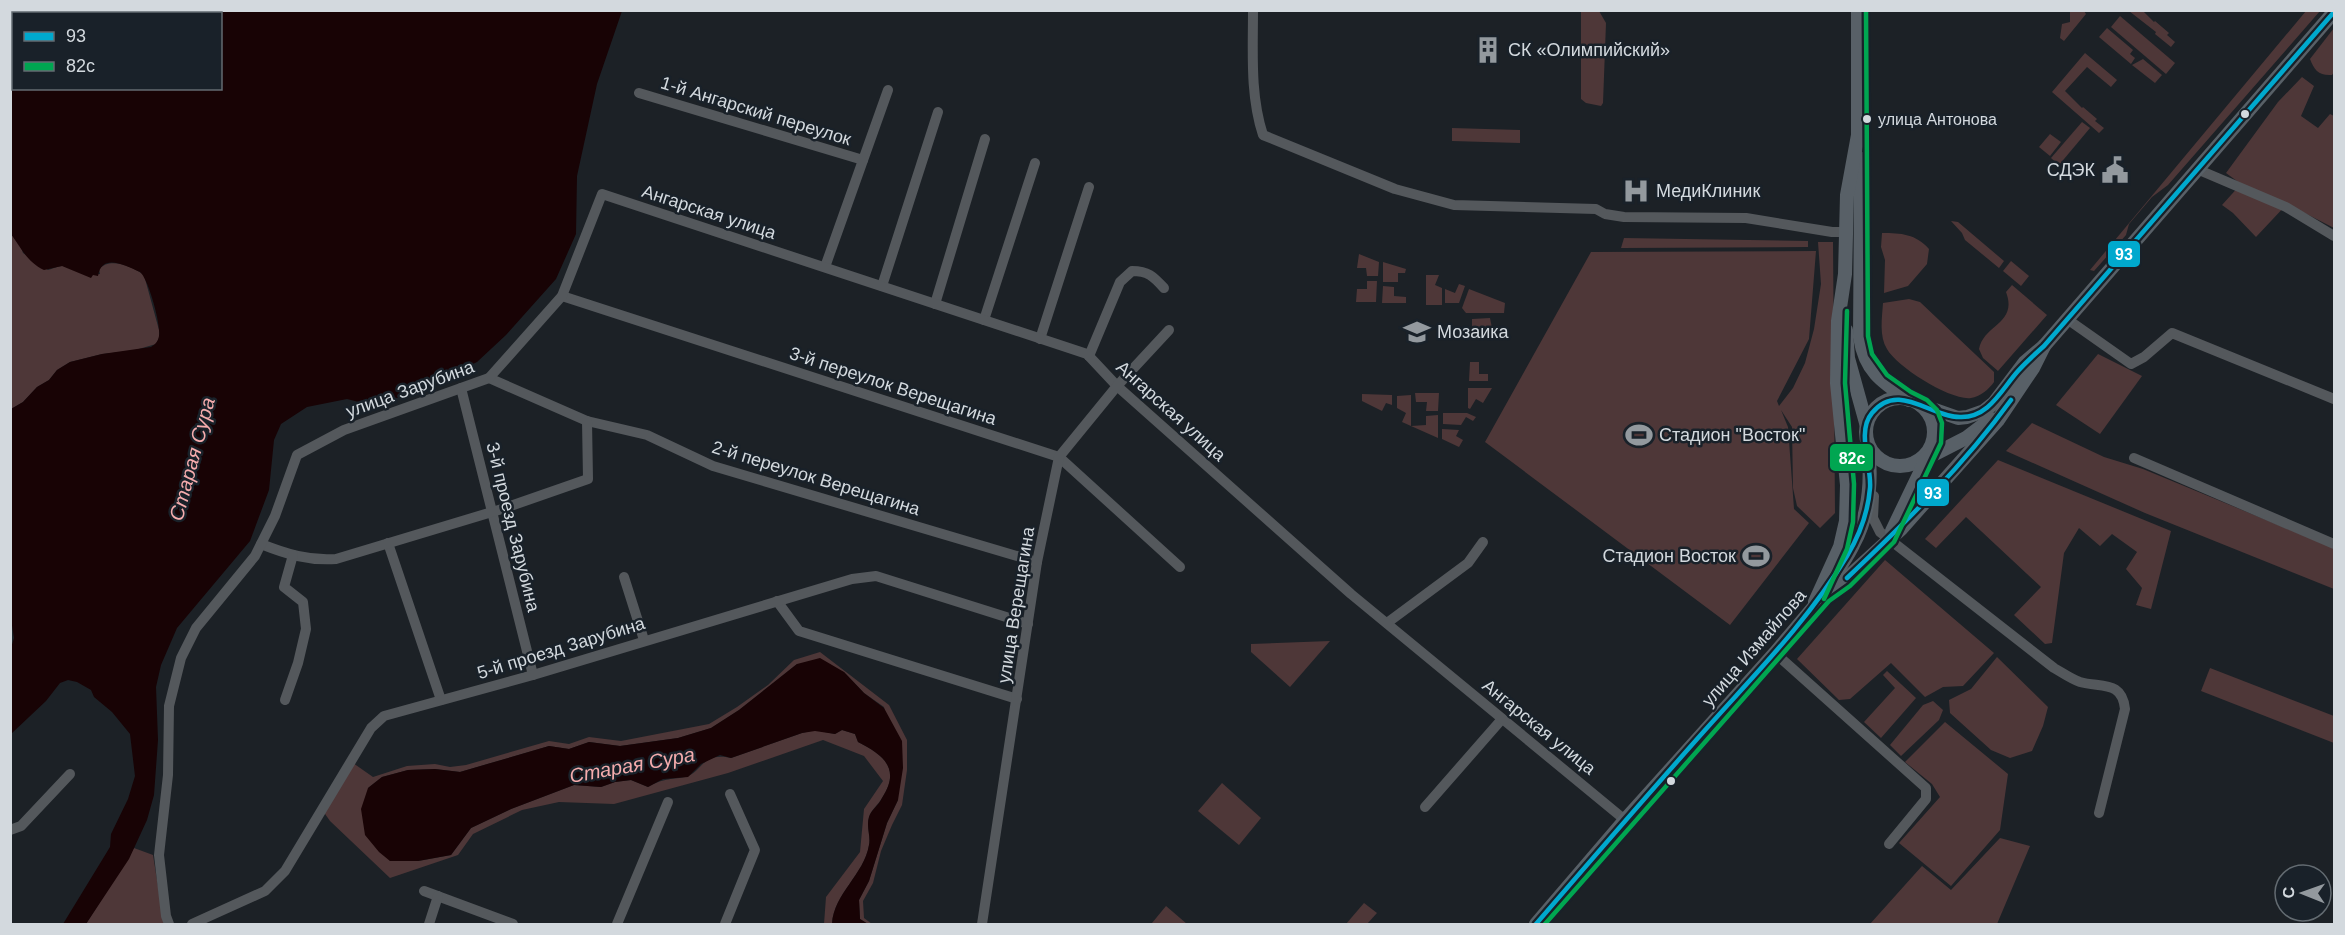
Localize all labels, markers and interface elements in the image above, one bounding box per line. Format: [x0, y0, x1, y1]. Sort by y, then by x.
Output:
legend [12, 12, 222, 90]
text: 93 [66, 26, 86, 46]
building icon: СК «Олимпийский» [1473, 35, 1503, 65]
place label: СК «Олимпийский» [1508, 40, 1670, 60]
text: 82с [66, 56, 95, 76]
street label: 1-й Ангарский переулок [658, 72, 854, 150]
unlabelled marker [2239, 108, 2251, 120]
place label: улица Антонова [1878, 111, 1997, 128]
marker: улица Антонова [1861, 113, 1873, 125]
public building icon: СДЭК [2100, 155, 2130, 185]
place label: СДЭК [2047, 160, 2096, 180]
hospital icon: МедиКлиник [1621, 176, 1651, 206]
street label: Ангарская улица [639, 181, 779, 243]
place label: МедиКлиник [1656, 181, 1760, 201]
line badge: 93 [2107, 240, 2141, 268]
text: 93 [2115, 246, 2133, 263]
school or university icon: Мозаика [1402, 317, 1432, 347]
place label: Мозаика [1437, 322, 1510, 342]
street label: 3-й переулок Верещагина [787, 343, 1000, 429]
street label: улица Зарубина [343, 356, 478, 421]
street label: Ангарская улица [1112, 357, 1230, 466]
water label: Старая Сура [165, 395, 219, 523]
sports icon: Стадион "Восток" [1624, 420, 1654, 450]
place label: Стадион "Восток" [1659, 425, 1805, 445]
street label: 2-й переулок Верещагина [710, 437, 923, 519]
street label: 3-й проезд Зарубина [482, 440, 544, 615]
line badge: 82с [1829, 443, 1874, 472]
text: 82с [1839, 450, 1865, 467]
line badge: 93 [1916, 478, 1950, 507]
text: 93 [1924, 485, 1942, 502]
street label: улица Верещагина [994, 524, 1038, 685]
sports icon: Стадион Восток [1741, 541, 1771, 571]
place label: Стадион Восток [1602, 546, 1736, 566]
street label: улица Измайлова [1698, 585, 1811, 710]
street label: 5-й проезд Зарубина [475, 613, 648, 683]
street label: Ангарская улица [1478, 675, 1600, 779]
water label: Старая Сура [568, 743, 696, 787]
unlabelled marker [1665, 775, 1677, 787]
north arrow [2273, 863, 2333, 923]
text: С [2280, 886, 2297, 899]

